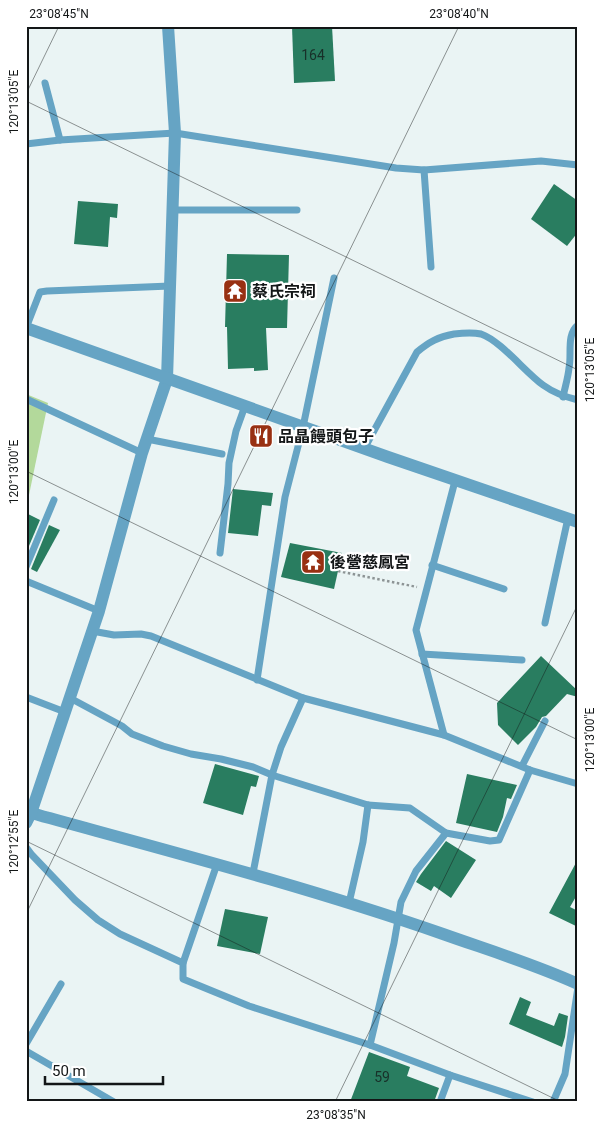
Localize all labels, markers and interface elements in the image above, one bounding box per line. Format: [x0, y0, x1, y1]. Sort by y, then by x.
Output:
text: 23°08'45"N [29, 7, 89, 21]
text: 23°08'40"N [429, 7, 489, 21]
house number: 164 [301, 47, 325, 63]
text: 120°13'05"E [7, 70, 21, 134]
temple icon: 蔡氏宗祠 [222, 278, 248, 304]
place label: 蔡氏宗祠 [252, 282, 316, 301]
text: 120°13'05"E [583, 338, 597, 402]
restaurant icon: 品晶饅頭包子 [248, 423, 274, 449]
place label: 品晶饅頭包子 [278, 427, 374, 446]
text: 120°13'00"E [7, 440, 21, 504]
temple icon: 後營慈鳳宮 [300, 549, 326, 575]
place label: 後營慈鳳宮 [330, 553, 410, 572]
text: 120°13'00"E [583, 708, 597, 772]
text: 120°12'55"E [7, 810, 21, 874]
scale bar [45, 1053, 162, 1085]
text: 50 m [52, 1062, 86, 1080]
house number: 59 [374, 1069, 390, 1085]
text: 23°08'35"N [306, 1108, 366, 1122]

